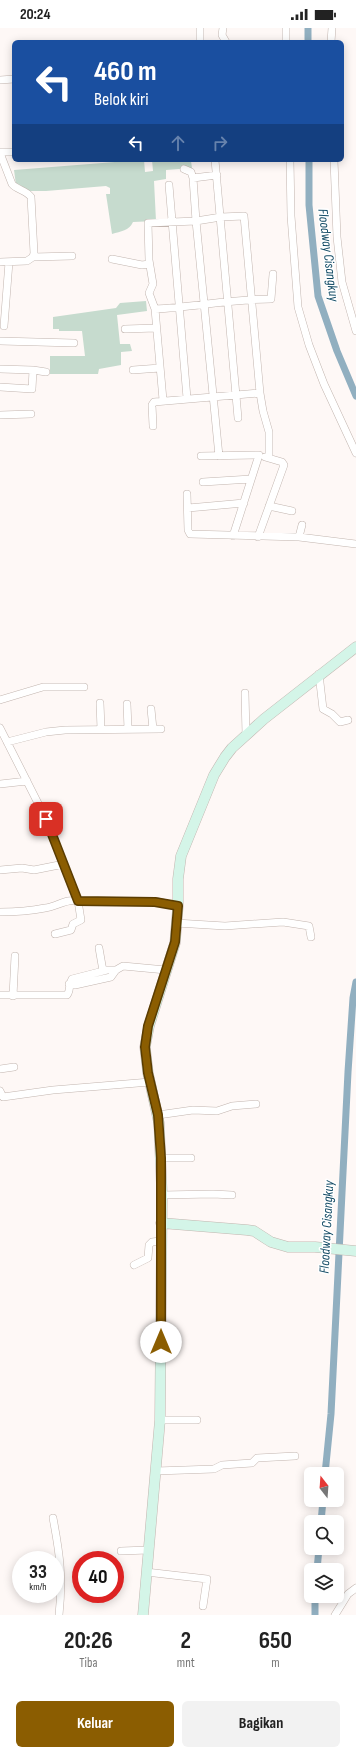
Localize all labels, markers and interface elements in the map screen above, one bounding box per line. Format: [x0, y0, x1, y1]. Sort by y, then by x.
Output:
text: 20:24 [20, 5, 50, 24]
text: 460 m [94, 55, 156, 88]
icon: left [28, 56, 80, 108]
text: Belok kiri [94, 89, 149, 110]
icon: left [125, 132, 147, 154]
icon: ahead [167, 132, 189, 154]
icon: right [209, 132, 231, 154]
water label: Floodway Cisangkuy [314, 208, 343, 303]
pin [29, 802, 63, 836]
icon: arrive [35, 808, 57, 830]
water label: Floodway Cisangkuy [316, 1179, 337, 1274]
position arrow [140, 1321, 182, 1363]
north arrow [304, 1467, 344, 1507]
map controls [304, 1467, 344, 1603]
button: search [304, 1515, 344, 1555]
speed limit sign: 40 [72, 1551, 124, 1603]
text: 33 [29, 1560, 47, 1584]
button: layers [304, 1563, 344, 1603]
text: km/h [29, 1581, 47, 1593]
text: 20:26 [64, 1626, 113, 1655]
text: 2 [181, 1626, 191, 1655]
text: 650 [259, 1626, 292, 1655]
text: Tiba [79, 1655, 97, 1671]
text: mnt [177, 1655, 195, 1671]
text: m [271, 1655, 280, 1671]
button: Keluar [16, 1701, 174, 1747]
button: Bagikan [182, 1701, 340, 1747]

